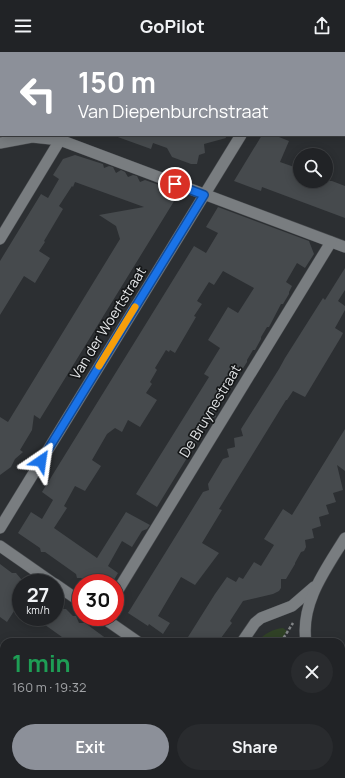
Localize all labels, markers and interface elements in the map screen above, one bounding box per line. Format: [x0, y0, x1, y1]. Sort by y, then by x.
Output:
text: GoPilot [140, 14, 205, 38]
icon: menu [12, 15, 34, 37]
icon: share [311, 15, 333, 37]
text: 150 m [78, 63, 156, 101]
icon: left [12, 68, 64, 120]
text: Van Diepenburchstraat [78, 99, 269, 123]
map controls [293, 148, 333, 188]
button: search [293, 148, 333, 188]
pin [158, 167, 192, 201]
icon: arrive [164, 173, 186, 195]
street label: Van der Woertstraat [65, 263, 150, 383]
street label: De Bruynestraat [174, 360, 245, 461]
position arrow [20, 440, 62, 482]
speed limit sign: 30 [72, 574, 124, 626]
text: 27 [27, 581, 49, 608]
text: km/h [26, 603, 50, 617]
text: 1 min [12, 646, 71, 679]
button: close [291, 651, 333, 693]
text: 160 m · 19:32 [12, 678, 86, 696]
button: Exit [12, 724, 169, 770]
button: Share [177, 724, 333, 770]

